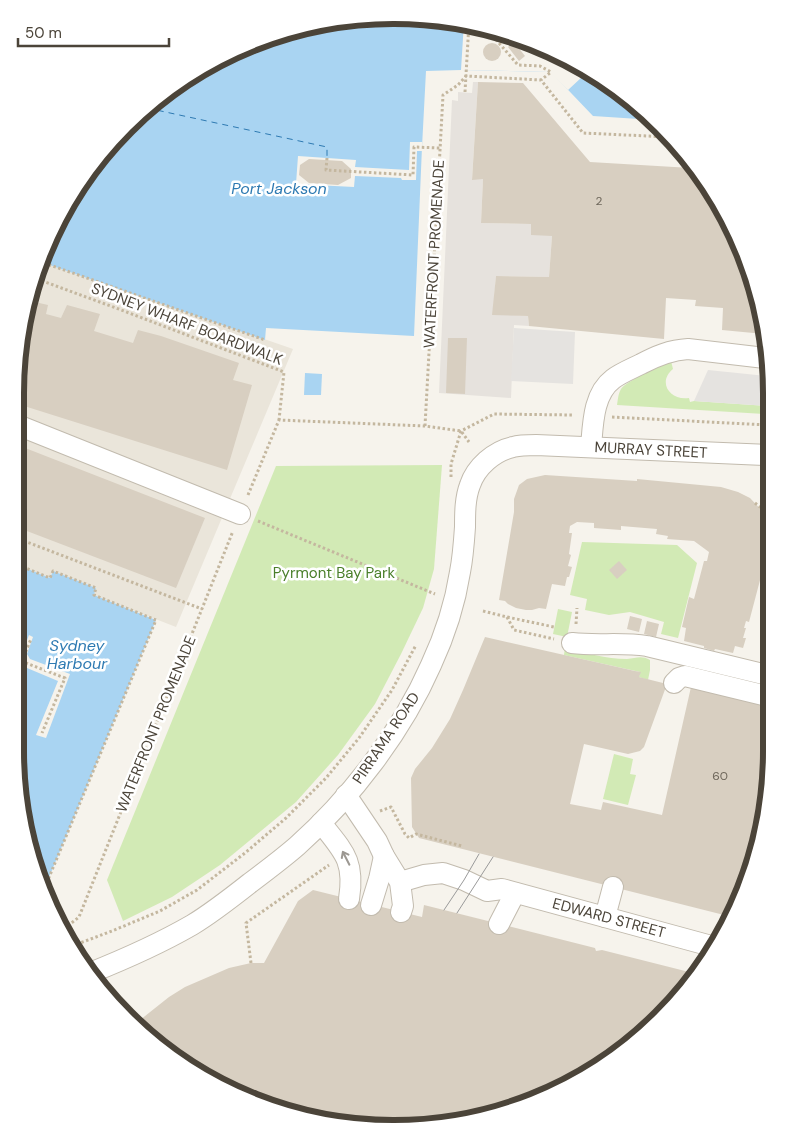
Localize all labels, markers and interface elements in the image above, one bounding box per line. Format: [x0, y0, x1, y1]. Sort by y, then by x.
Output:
scale bar [18, 15, 169, 47]
text: 50 m [25, 23, 62, 43]
street label: WATERFRONT PROMENADE [419, 159, 449, 349]
water label: Port Jackson [231, 178, 327, 199]
house number: 2 [596, 193, 603, 209]
street label: SYDNEY WHARF BOARDWALK [89, 278, 286, 370]
street label: MURRAY STREET [594, 437, 708, 463]
park label: Pyrmont Bay Park [273, 563, 396, 583]
street label: WATERFRONT PROMENADE [111, 633, 201, 815]
water label: Sydney Harbour [47, 635, 108, 674]
street label: PIRRAMA ROAD [348, 688, 424, 788]
house number: 60 [712, 768, 728, 784]
one-way arrow [341, 851, 350, 866]
street label: EDWARD STREET [550, 893, 668, 943]

